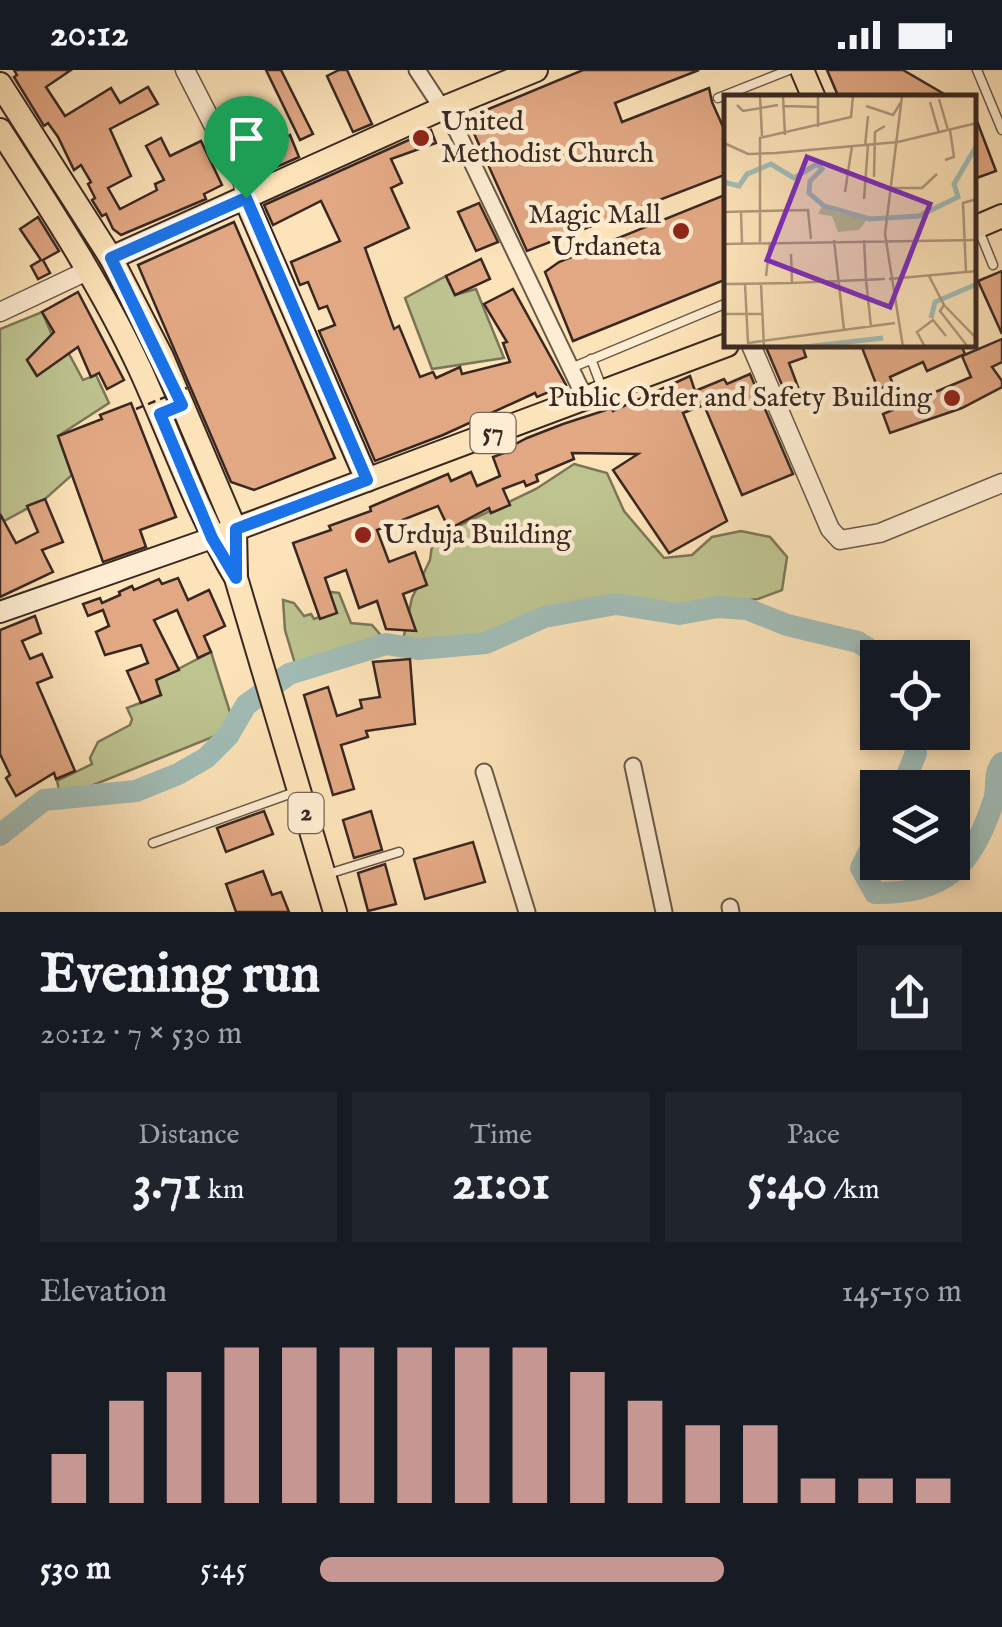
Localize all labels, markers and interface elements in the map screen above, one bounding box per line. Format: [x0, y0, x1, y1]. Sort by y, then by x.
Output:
text: 20:12 [50, 11, 129, 59]
inset map [724, 95, 977, 348]
pin [204, 96, 289, 199]
place label: United Methodist Church [441, 105, 654, 172]
icon: arrive [219, 111, 274, 166]
marker: United Methodist Church [410, 127, 432, 149]
place label: Magic Mall Urdaneta [528, 198, 662, 265]
marker: Magic Mall Urdaneta [670, 220, 692, 242]
place label: Public Order and Safety Building [548, 381, 933, 416]
marker: Public Order and Safety Building [941, 387, 963, 409]
road number: 57 [470, 413, 516, 453]
place label: Urduja Building [383, 518, 572, 553]
marker: Urduja Building [352, 524, 374, 546]
map controls [860, 640, 970, 880]
button: locate [860, 640, 970, 750]
button: layers [860, 770, 970, 880]
road number: 2 [288, 793, 324, 833]
text: Evening run [40, 941, 320, 1011]
button: share [857, 945, 962, 1050]
text: 20:12 · 7 × 530 m [40, 1014, 242, 1055]
text: Distance [138, 1118, 239, 1153]
text: Time [470, 1118, 532, 1153]
text: Pace [787, 1118, 840, 1153]
text: 3.71 [133, 1153, 202, 1216]
text: 21:01 [452, 1153, 550, 1216]
text: 5:40 [747, 1153, 827, 1216]
text: km [202, 1173, 244, 1208]
text: /km [827, 1173, 880, 1208]
text: Elevation [40, 1272, 167, 1313]
text: 145–150 m [841, 1272, 962, 1313]
text: 530 m [40, 1549, 111, 1590]
text: 5:45 [200, 1549, 247, 1590]

